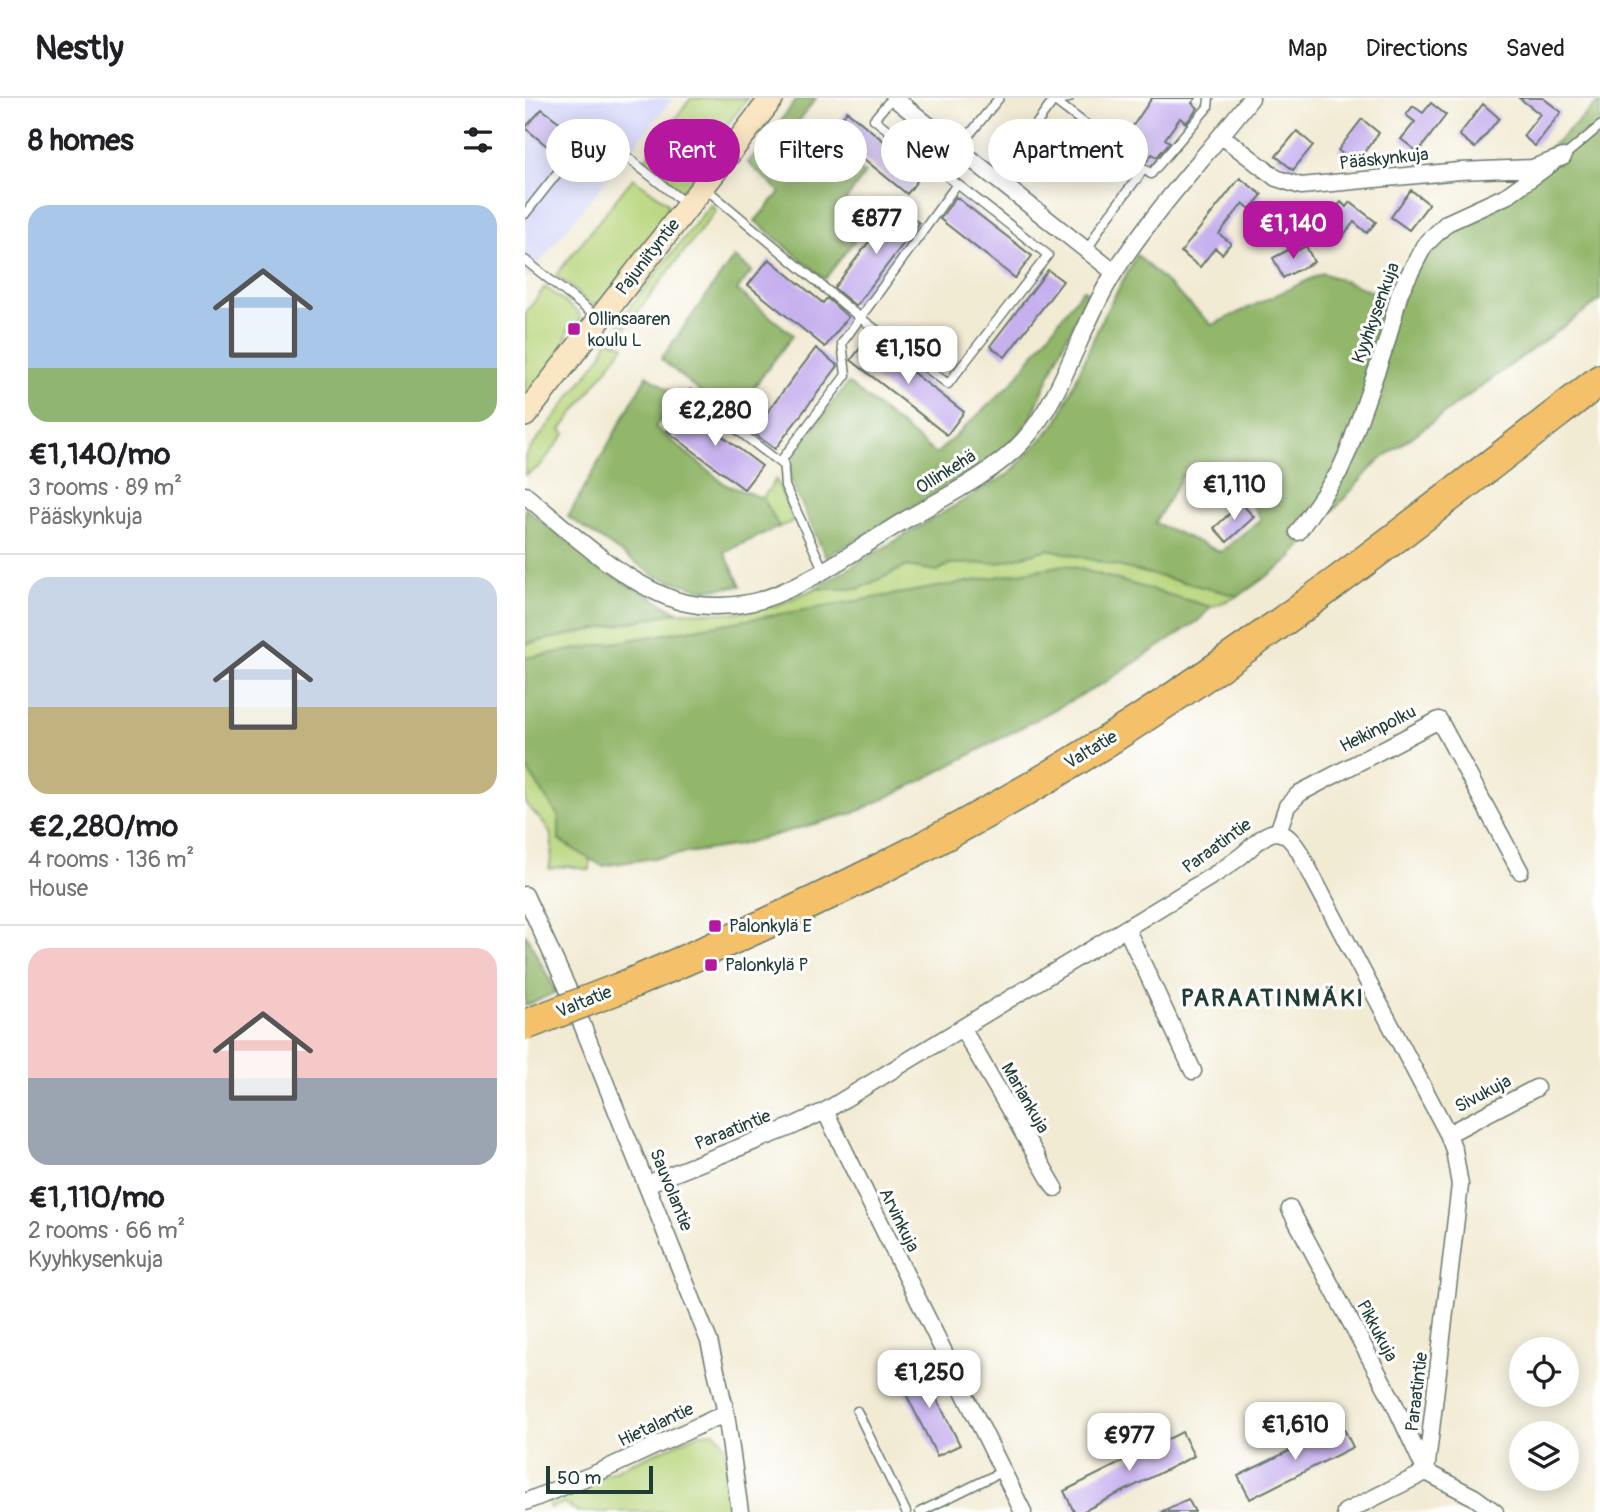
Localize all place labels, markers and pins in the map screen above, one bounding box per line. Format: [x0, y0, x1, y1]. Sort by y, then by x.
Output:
pin: €877 [835, 197, 917, 256]
pin: €1,140 [1236, 202, 1350, 261]
place label: Ollinsaaren koulu L [588, 308, 670, 352]
marker: Ollinsaaren koulu L [566, 321, 582, 337]
pin: €1,150 [851, 327, 965, 386]
pin: €2,280 [658, 388, 772, 448]
pin: €1,110 [1177, 462, 1291, 522]
place label: Palonkylä E [729, 915, 812, 938]
marker: Palonkylä E [707, 918, 723, 934]
place label: Palonkylä P [725, 954, 808, 977]
marker: Palonkylä P [703, 957, 719, 973]
pin: €1,250 [872, 1350, 986, 1410]
pin: €1,610 [1238, 1402, 1352, 1462]
pin: €977 [1088, 1414, 1170, 1473]

